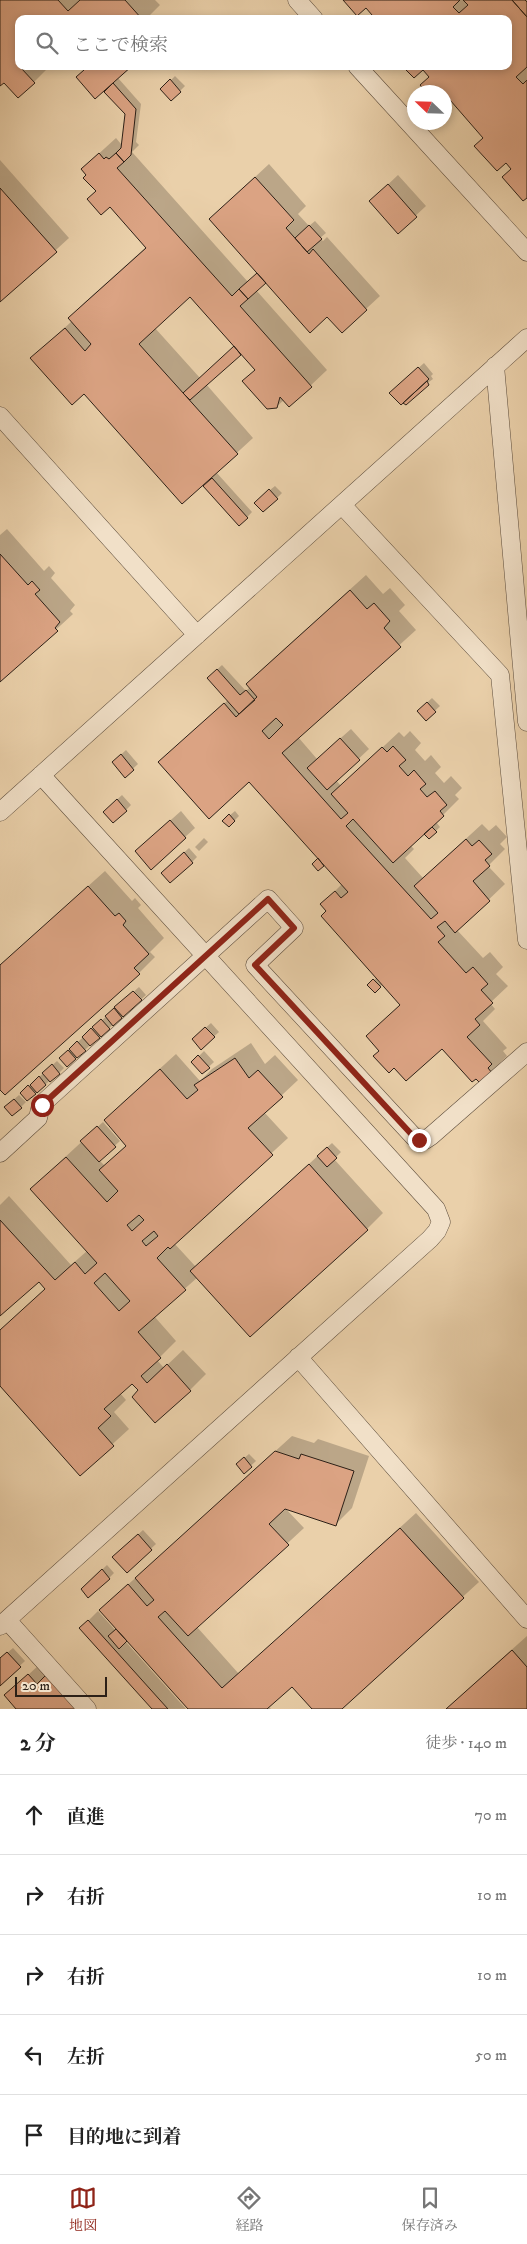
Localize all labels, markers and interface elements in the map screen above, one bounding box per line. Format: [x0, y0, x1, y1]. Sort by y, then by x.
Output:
search box [15, 15, 512, 70]
icon: search [33, 29, 61, 57]
text: ここで検索 [73, 34, 168, 57]
north arrow [407, 85, 452, 130]
route start [31, 1094, 54, 1117]
route end [408, 1129, 431, 1152]
scale bar [15, 1674, 108, 1697]
text: 20 m [22, 1677, 50, 1695]
text: 2 分 [20, 1731, 56, 1757]
text: 徒歩 · 140 m [425, 1733, 507, 1753]
icon: ahead [20, 1801, 48, 1829]
text: 70 m [475, 1805, 507, 1825]
text: 直進 [67, 1806, 105, 1829]
icon: right [20, 1881, 48, 1909]
text: 10 m [477, 1885, 507, 1905]
text: 右折 [67, 1886, 105, 1909]
icon: right [20, 1961, 48, 1989]
text: 10 m [477, 1965, 507, 1985]
text: 右折 [67, 1966, 105, 1989]
icon: left [20, 2041, 48, 2069]
text: 50 m [475, 2045, 507, 2065]
text: 左折 [67, 2046, 105, 2069]
icon: arrive [20, 2121, 48, 2149]
text: 目的地に到着 [67, 2126, 181, 2149]
tab: 地図 [69, 2184, 97, 2235]
tab: 経路 [235, 2184, 263, 2235]
tab: 保存済み [402, 2184, 458, 2235]

